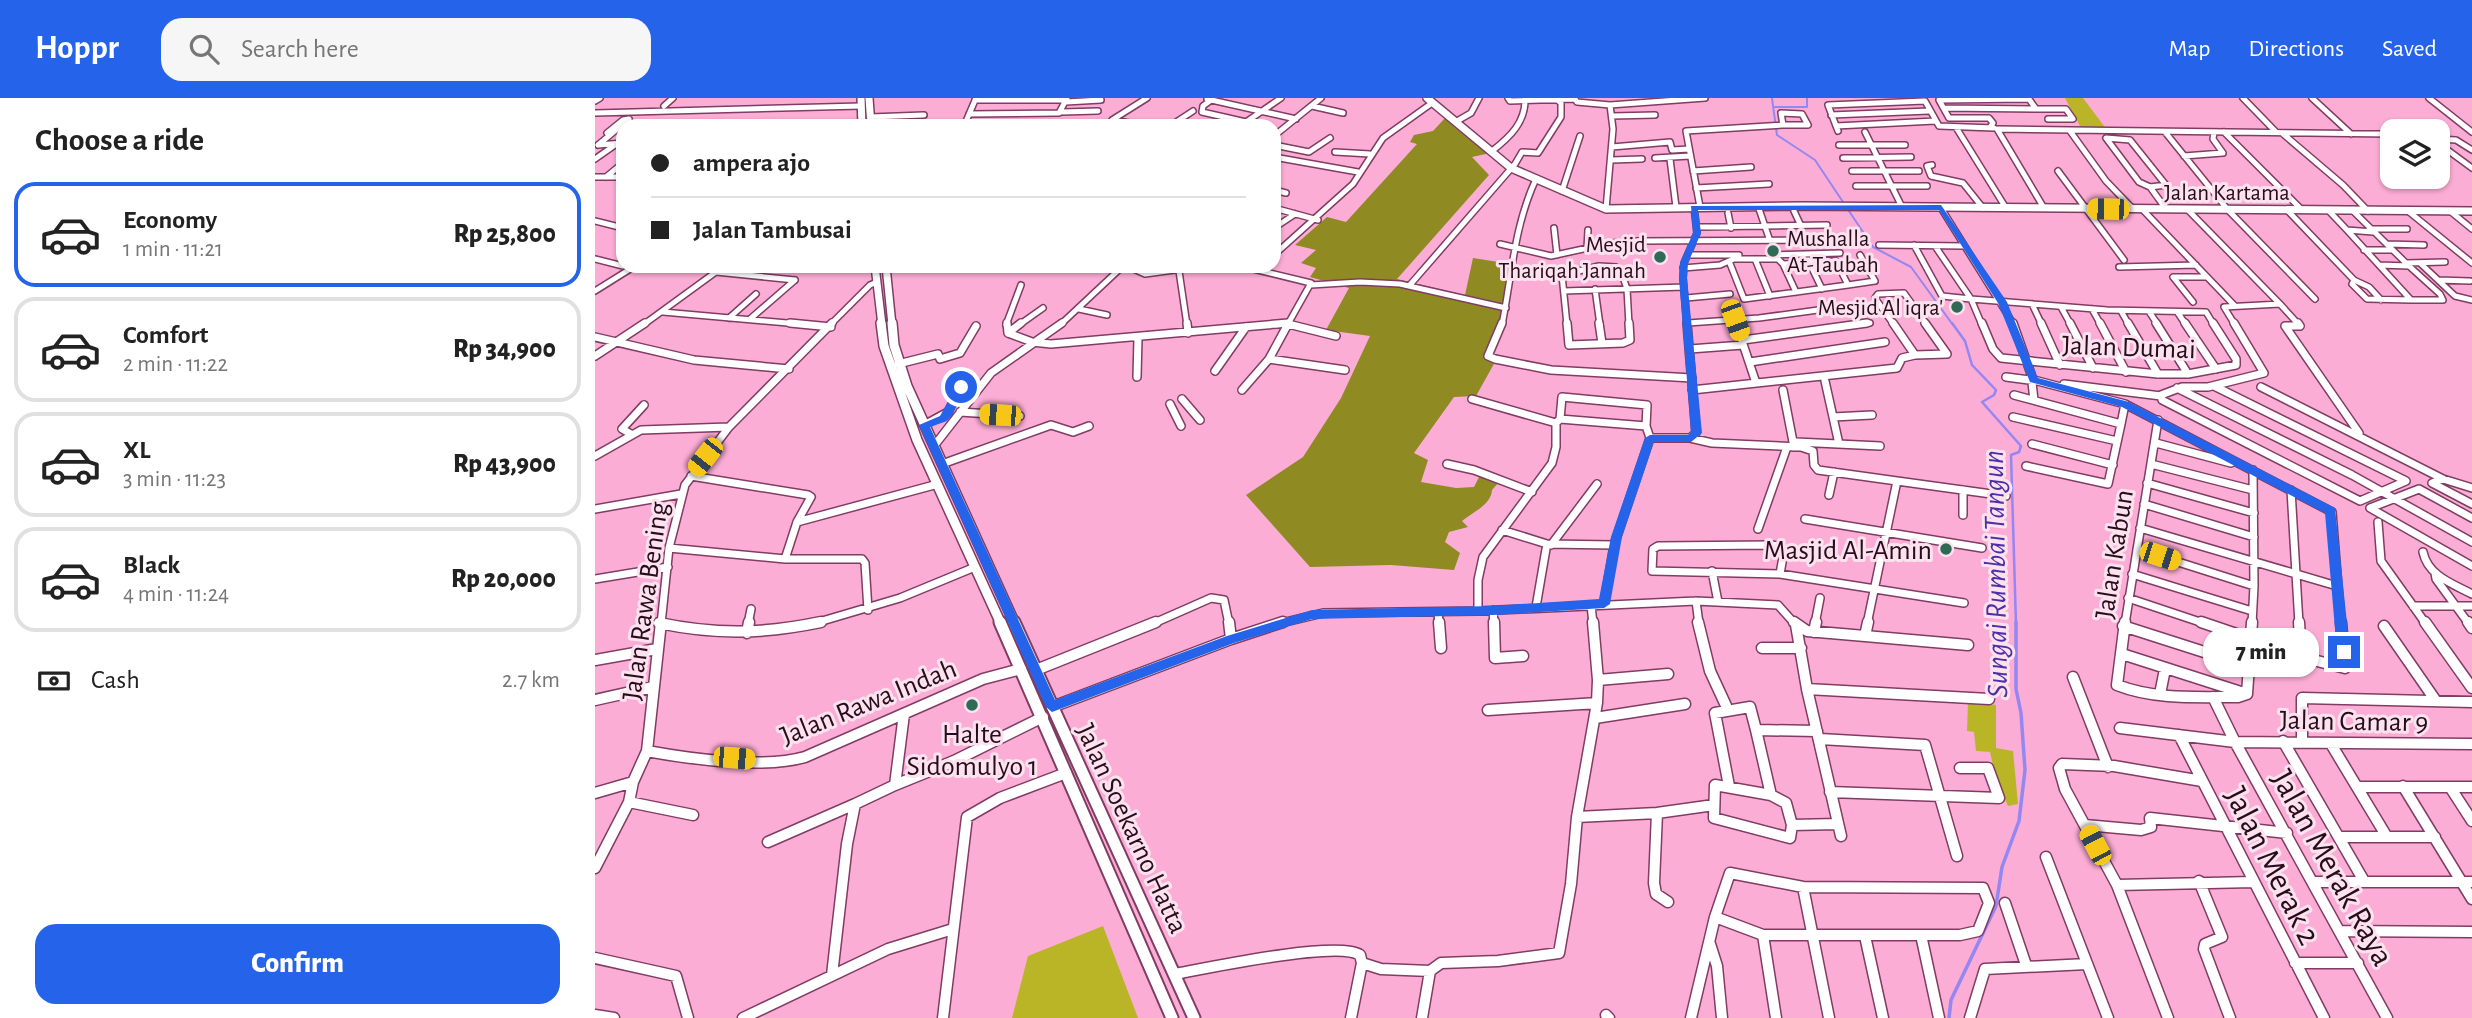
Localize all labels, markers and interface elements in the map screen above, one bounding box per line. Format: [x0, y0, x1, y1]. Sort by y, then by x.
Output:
search box [161, 18, 651, 81]
icon: search [185, 30, 223, 68]
text: Hoppr [35, 32, 119, 65]
text: Search here [241, 36, 359, 62]
text: Map [2168, 37, 2210, 61]
text: Directions [2248, 37, 2344, 61]
text: Saved [2382, 37, 2437, 61]
map controls [2380, 119, 2450, 189]
button: layers [2380, 119, 2450, 189]
text: Choose a ride [35, 124, 204, 156]
text: ampera ajo [693, 150, 810, 176]
street label: Jalan Kartama [2164, 182, 2290, 205]
car [2087, 198, 2130, 220]
icon: car [39, 203, 102, 266]
text: Economy [123, 207, 217, 233]
text: Jalan Tambusai [693, 217, 852, 243]
text: Rp 25,800 [454, 221, 556, 247]
place label: Mushalla At-Taubah [1787, 228, 1879, 277]
place label: Mesjid Thariqah Jannah [1498, 234, 1646, 283]
text: 1 min · 11:21 [123, 238, 223, 261]
marker: Mushalla At-Taubah [1765, 243, 1781, 259]
marker: Mesjid Thariqah Jannah [1652, 249, 1668, 265]
car [1718, 297, 1753, 343]
place label: Mesjid Al iqra' [1818, 297, 1943, 320]
marker: Mesjid Al iqra' [1949, 299, 1965, 315]
icon: car [39, 318, 102, 381]
text: Comfort [123, 322, 208, 348]
street label: Jalan Dumai [2062, 332, 2196, 364]
text: Rp 34,900 [453, 336, 556, 362]
text: 2 min · 11:22 [123, 353, 228, 376]
route start [945, 371, 977, 403]
car [979, 403, 1022, 427]
icon: car [39, 433, 102, 496]
car [684, 434, 727, 480]
text: XL [123, 437, 150, 463]
water label: Sungai Rumbai Tangun [1979, 450, 2013, 698]
text: Rp 43,900 [453, 451, 556, 477]
text: 3 min · 11:23 [123, 468, 226, 491]
street label: Jalan Kabun [2091, 488, 2139, 621]
street label: Jalan Rawa Bening [618, 500, 674, 702]
place label: Masjid Al-Amin [1764, 537, 1932, 565]
car [2137, 540, 2184, 572]
marker: Masjid Al-Amin [1938, 541, 1954, 557]
icon: car [39, 548, 102, 611]
text: Black [123, 552, 180, 578]
text: Rp 20,000 [451, 566, 556, 592]
text: 4 min · 11:24 [123, 583, 229, 606]
callout: 7 min [2204, 628, 2319, 676]
route end [2328, 636, 2360, 668]
text: 7 min [2236, 641, 2286, 664]
street label: Jalan Rawa Indah [777, 655, 961, 751]
icon: cash [35, 662, 73, 700]
text: Cash [91, 667, 140, 693]
text: 2.7 km [502, 669, 560, 692]
marker: Halte Sidomulyo 1 [964, 697, 980, 713]
street label: Jalan Camar 9 [2279, 707, 2429, 737]
street label: Jalan Soekarno Hatta [1070, 720, 1192, 938]
place label: Halte Sidomulyo 1 [906, 721, 1038, 781]
car [713, 746, 756, 770]
street label: Jalan Merak Raya [2264, 765, 2399, 972]
street label: Jalan Merak 2 [2218, 782, 2326, 950]
car [2076, 822, 2115, 868]
button: Confirm [35, 924, 560, 1004]

